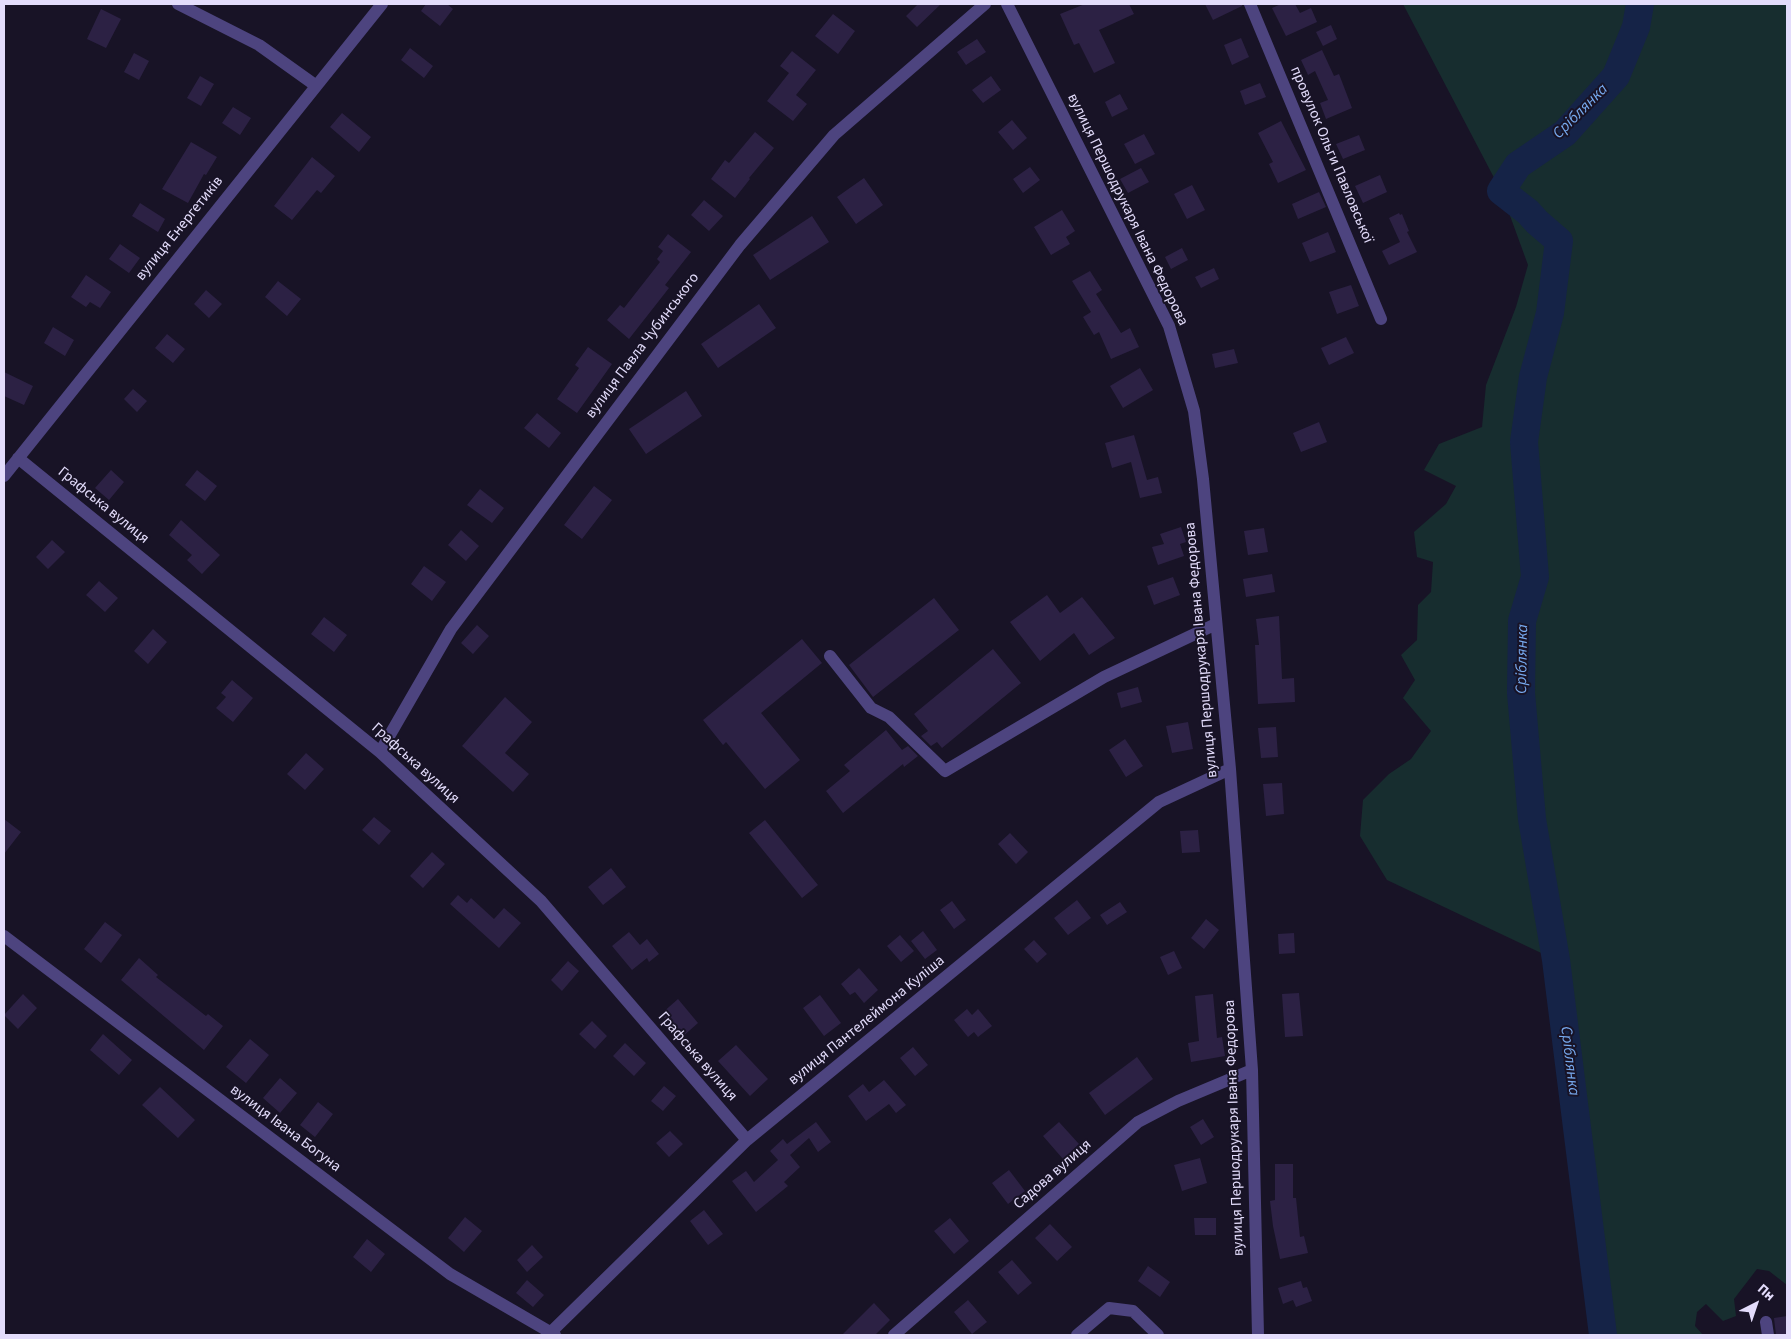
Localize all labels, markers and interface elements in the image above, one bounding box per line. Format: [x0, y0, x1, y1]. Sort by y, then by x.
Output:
street label: провулок Ольги Павловської [1286, 64, 1376, 246]
water label: Сріблянка [1549, 80, 1613, 144]
street label: вулиця Першодрукаря Івана Федорова [1063, 91, 1191, 329]
street label: вулиця Енергетиків [132, 173, 228, 285]
street label: вулиця Павла Чубинського [582, 270, 704, 422]
street label: Графська вулиця [54, 464, 152, 548]
street label: вулиця Першодрукаря Івана Федорова [1182, 522, 1222, 778]
water label: Сріблянка [1513, 624, 1533, 694]
street label: Графська вулиця [367, 720, 463, 808]
street label: вулиця Пантелеймона Куліша [785, 952, 949, 1090]
street label: вулиця Першодрукаря Івана Федорова [1222, 1000, 1248, 1256]
street label: Графська вулиця [653, 1009, 741, 1105]
water label: Сріблянка [1555, 1025, 1583, 1097]
street label: вулиця Івана Богуна [226, 1082, 344, 1176]
street label: Садова вулиця [1010, 1136, 1096, 1214]
north arrow [1731, 1279, 1781, 1329]
text: Пн [1753, 1279, 1779, 1306]

